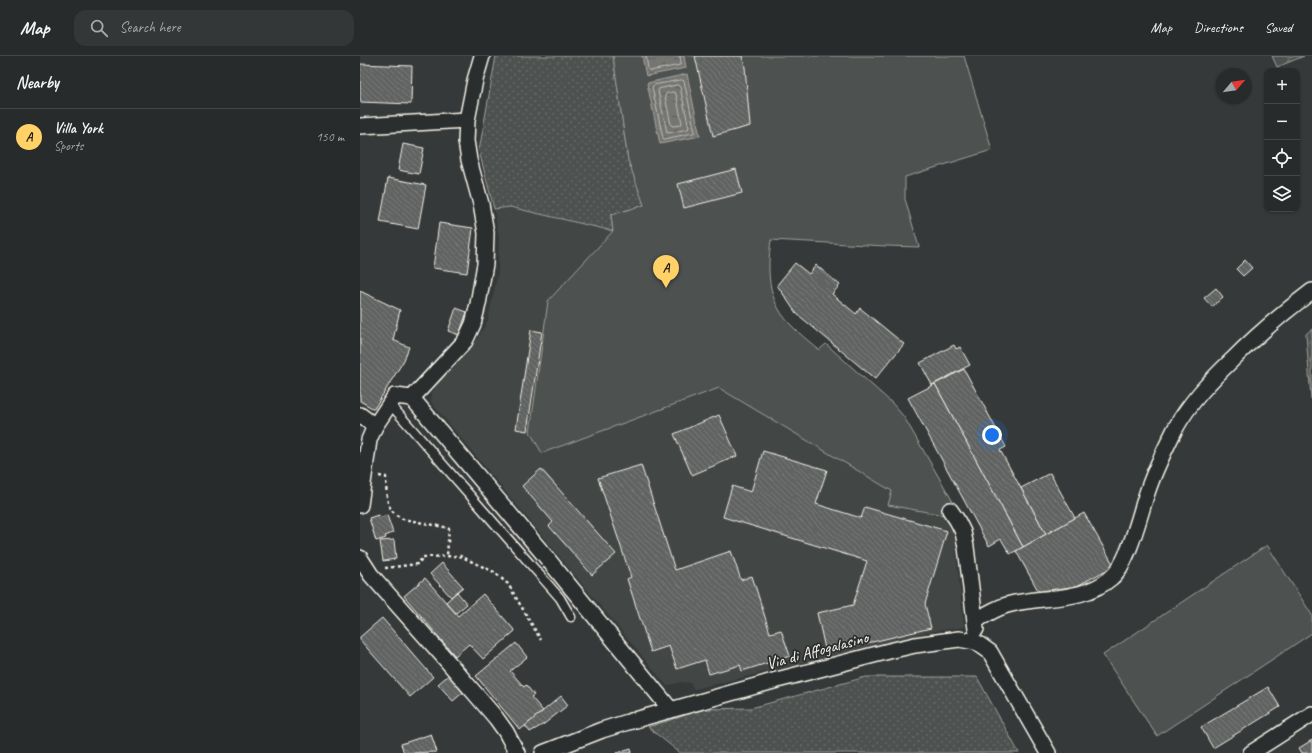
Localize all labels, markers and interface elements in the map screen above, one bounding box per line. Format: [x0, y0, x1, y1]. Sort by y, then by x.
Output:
search box [74, 10, 354, 46]
text: Map [20, 16, 50, 40]
icon: search [88, 17, 110, 39]
text: Search here [120, 18, 181, 37]
text: Map [1151, 19, 1172, 36]
text: Directions [1194, 19, 1243, 36]
text: Saved [1265, 19, 1292, 36]
north arrow [1216, 68, 1252, 104]
map controls [1264, 68, 1300, 212]
button: + [1264, 68, 1300, 104]
text: Nearby [16, 72, 59, 93]
button: − [1264, 104, 1300, 140]
text: Villa York [54, 119, 103, 138]
text: A [26, 129, 32, 145]
text: 150 m [316, 129, 344, 145]
text: Sports [54, 138, 83, 154]
button: locate [1264, 140, 1300, 176]
button: layers [1264, 176, 1300, 212]
pin: A [653, 255, 679, 288]
your location [982, 425, 1002, 445]
street label: Via di Affogalasino [764, 626, 872, 674]

